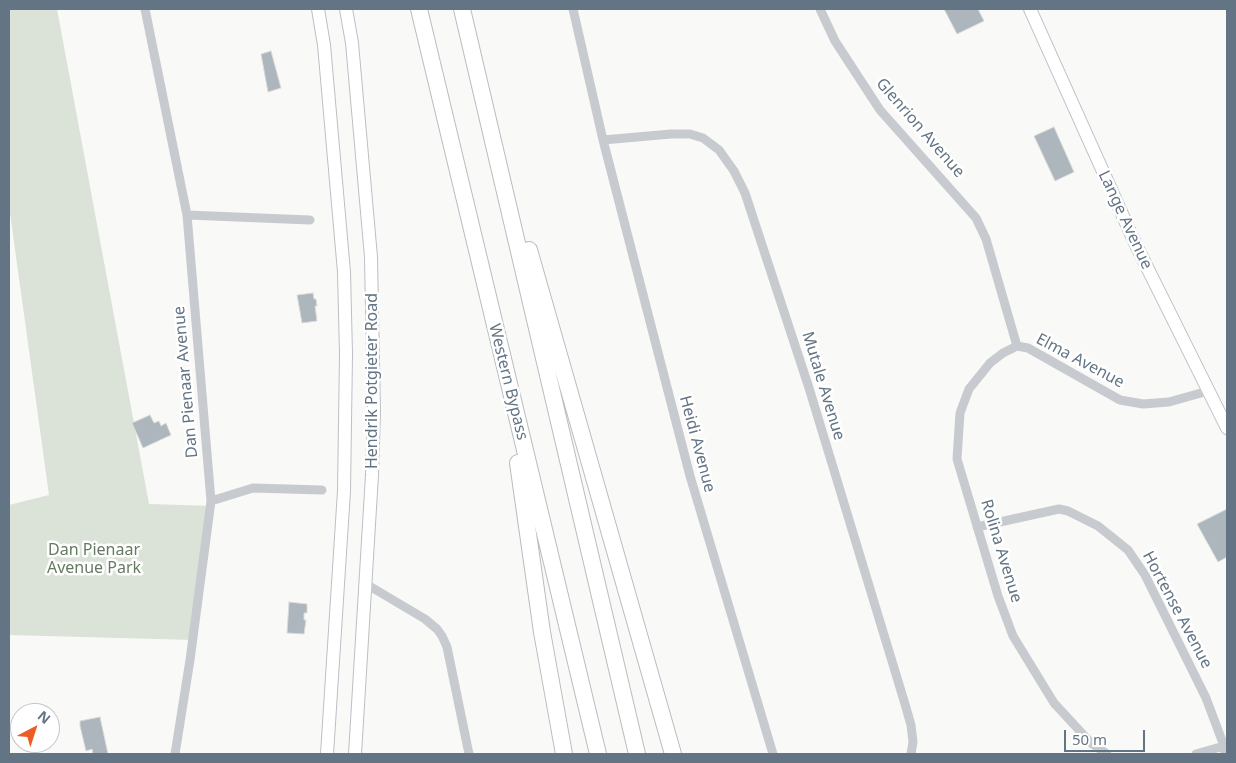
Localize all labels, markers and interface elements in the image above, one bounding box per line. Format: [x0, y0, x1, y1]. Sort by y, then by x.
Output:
street label: Glenrion Avenue [872, 74, 968, 182]
street label: Lange Avenue [1094, 168, 1156, 272]
street label: Hendrik Potgieter Road [362, 293, 382, 469]
street label: Dan Pienaar Avenue [170, 305, 202, 459]
street label: Western Bypass [484, 322, 532, 442]
street label: Mutale Avenue [797, 329, 849, 443]
street label: Elma Avenue [1033, 330, 1127, 392]
street label: Heidi Avenue [675, 394, 719, 494]
street label: Rolina Avenue [976, 497, 1026, 605]
park label: Dan Pienaar Avenue Park [47, 540, 141, 578]
street label: Hortense Avenue [1138, 548, 1216, 672]
north arrow [10, 703, 60, 753]
text: N [34, 706, 55, 728]
scale bar [1066, 720, 1147, 752]
text: 50 m [1072, 729, 1107, 749]

